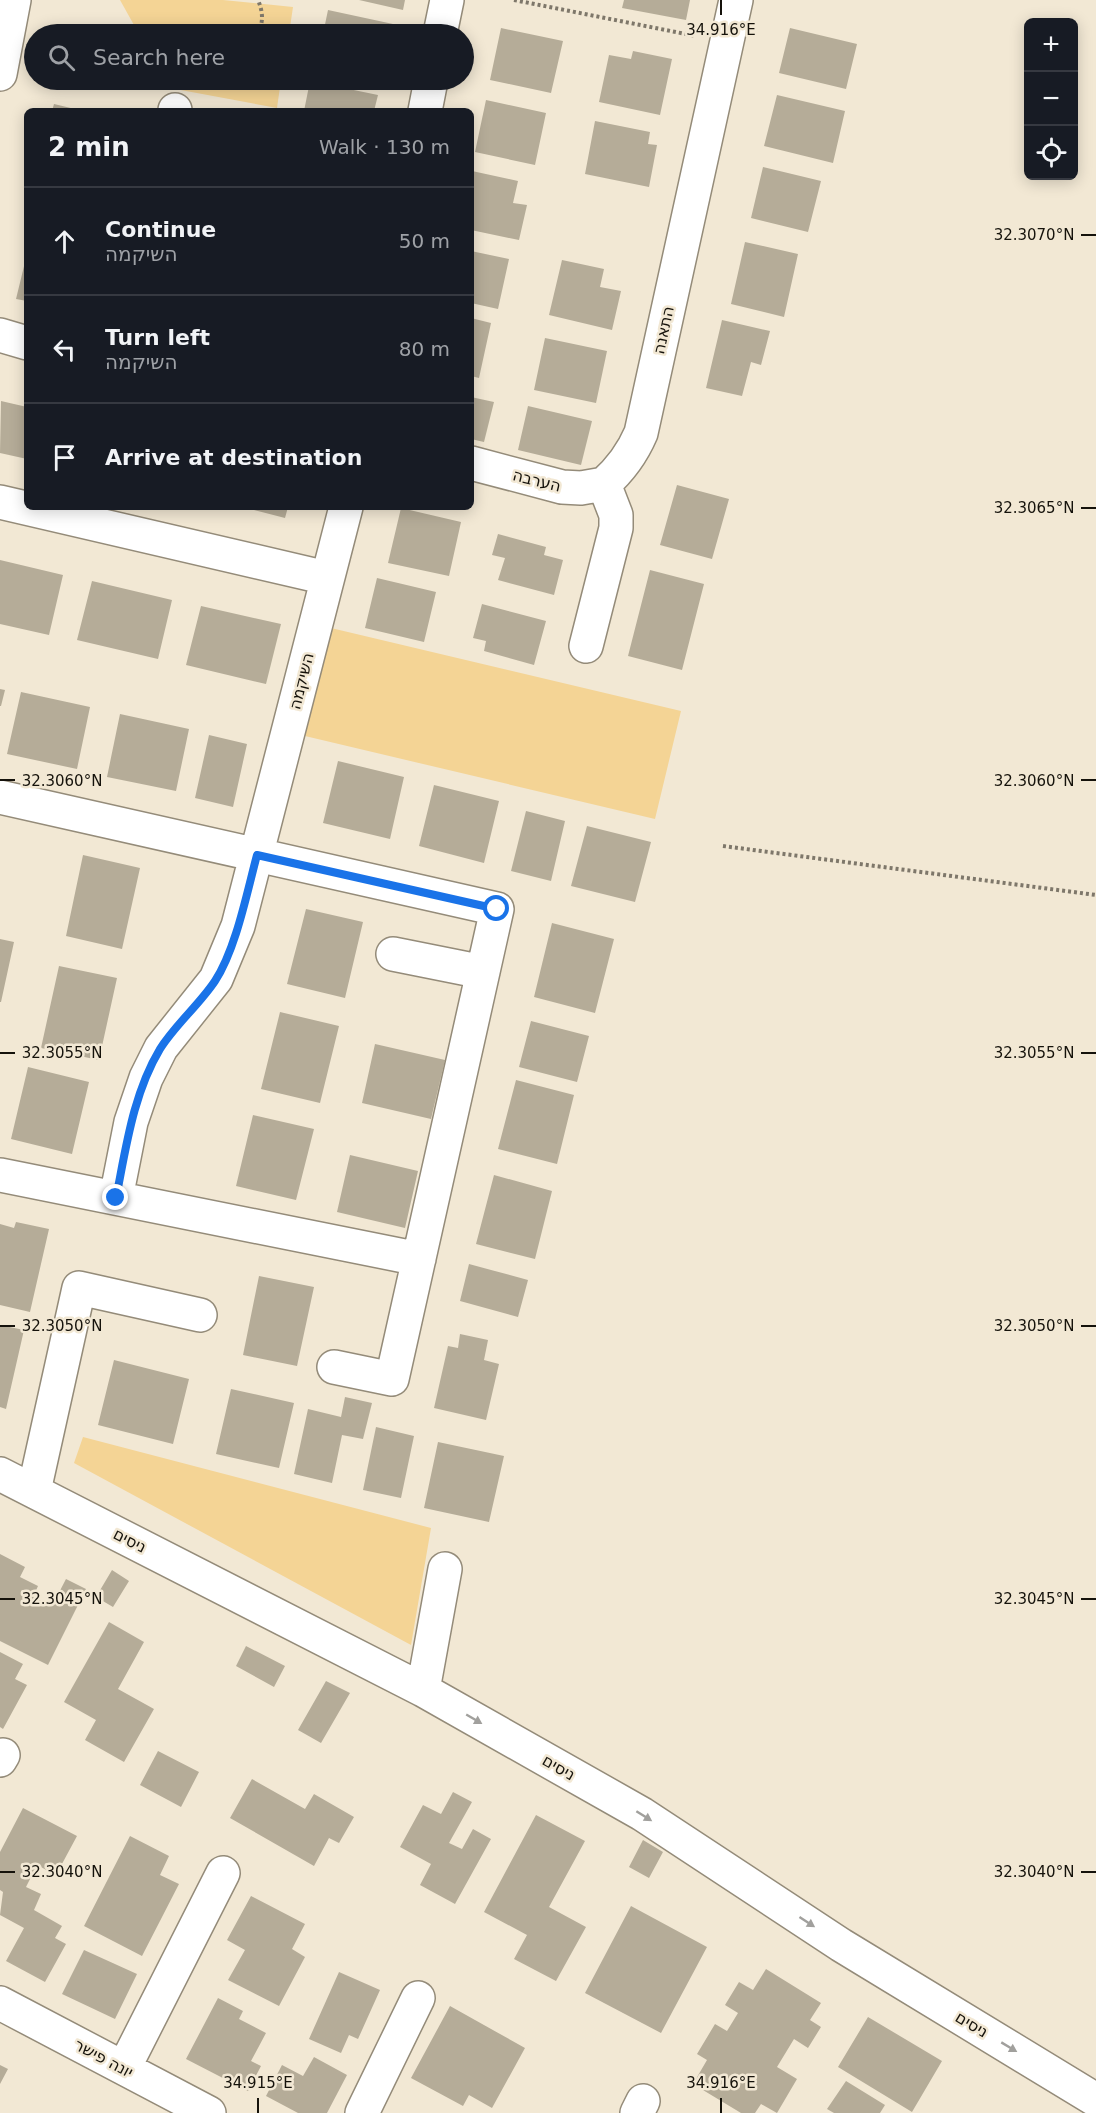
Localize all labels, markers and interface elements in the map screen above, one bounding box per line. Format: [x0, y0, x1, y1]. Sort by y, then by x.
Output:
map controls [1024, 18, 1078, 180]
button: + [1024, 18, 1078, 72]
text: 34.916°E [686, 21, 756, 39]
search box [24, 24, 474, 90]
icon: search [45, 41, 78, 74]
text: Search here [93, 45, 225, 70]
button: − [1024, 72, 1078, 126]
button: locate [1024, 126, 1078, 180]
text: 2 min [48, 132, 130, 162]
text: Walk · 130 m [319, 135, 450, 159]
text: Continue [105, 217, 216, 242]
icon: ahead [48, 225, 81, 258]
text: 32.3070°N [994, 226, 1074, 244]
text: 50 m [399, 229, 450, 253]
text: השיקמה [105, 242, 178, 266]
street label: התאנה [649, 304, 678, 356]
text: Turn left [105, 325, 210, 350]
icon: left [48, 333, 81, 366]
text: 80 m [399, 337, 450, 361]
text: השיקמה [105, 350, 178, 374]
icon: arrive [48, 441, 81, 474]
text: Arrive at destination [105, 445, 362, 470]
street label: הערבה [511, 465, 563, 496]
text: 32.3065°N [994, 499, 1074, 517]
street label: השיקמה [285, 651, 318, 712]
text: 32.3060°N [22, 772, 102, 790]
text: 32.3060°N [994, 772, 1074, 790]
route start [483, 895, 509, 921]
text: 32.3055°N [22, 1044, 102, 1062]
text: 32.3055°N [994, 1044, 1074, 1062]
route end [102, 1184, 128, 1210]
text: 32.3050°N [22, 1317, 102, 1335]
text: 32.3050°N [994, 1317, 1074, 1335]
street label: ניסים [110, 1524, 149, 1557]
text: 32.3045°N [22, 1590, 102, 1608]
text: 32.3045°N [994, 1590, 1074, 1608]
one-way arrow [466, 1714, 483, 1724]
street label: ניסים [539, 1751, 578, 1784]
one-way arrow [636, 1810, 652, 1821]
text: 32.3040°N [22, 1863, 102, 1881]
text: 32.3040°N [994, 1863, 1074, 1881]
one-way arrow [799, 1917, 815, 1928]
street label: ניסים [952, 2007, 991, 2041]
street label: יונה פישר [71, 2035, 136, 2082]
one-way arrow [1001, 2041, 1017, 2052]
text: 34.915°E [223, 2074, 293, 2092]
text: 34.916°E [686, 2074, 756, 2092]

